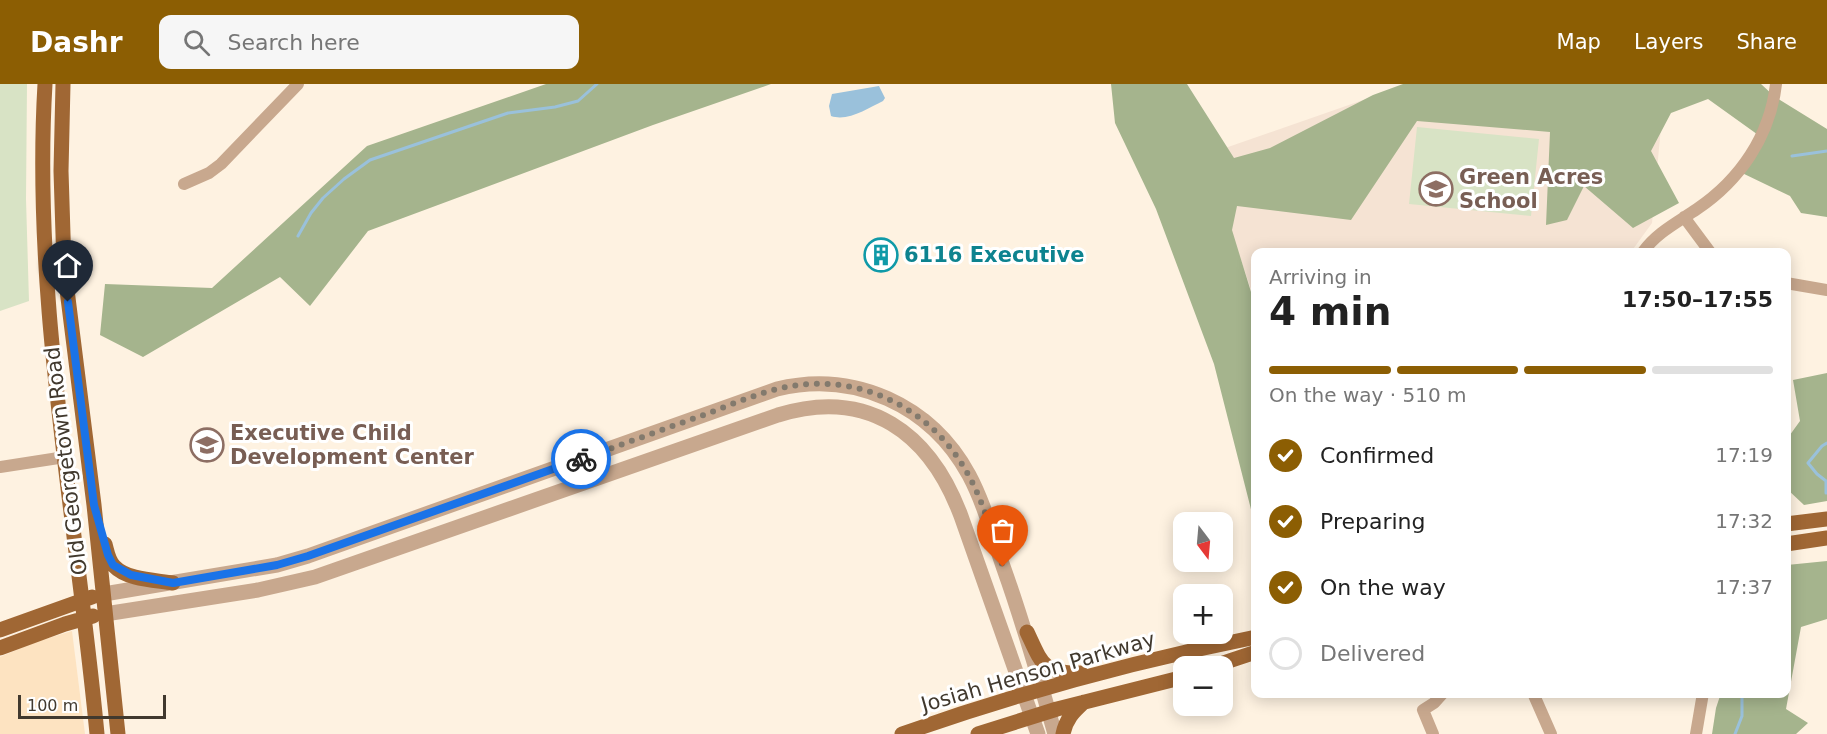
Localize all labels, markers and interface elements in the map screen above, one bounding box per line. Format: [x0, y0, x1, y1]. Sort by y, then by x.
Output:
search box [159, 15, 579, 69]
text: Dashr [30, 26, 123, 59]
icon: search [180, 26, 213, 59]
text: Search here [228, 30, 360, 55]
text: Map [1557, 30, 1601, 54]
text: Layers [1634, 30, 1703, 54]
text: Share [1736, 30, 1797, 54]
place label: Green Acres School [1459, 165, 1603, 213]
school or university icon: Green Acres School [1418, 171, 1454, 207]
building icon: 6116 Executive [863, 237, 899, 273]
pin [42, 240, 93, 302]
place label: 6116 Executive [904, 243, 1084, 267]
icon: home [51, 249, 84, 282]
text: Arriving in [1269, 265, 1372, 289]
text: 17:50–17:55 [1622, 287, 1773, 312]
text: 4 min [1269, 289, 1391, 334]
street label: Old Georgetown Road [40, 345, 92, 577]
text: On the way · 510 m [1269, 383, 1467, 407]
place label: Executive Child Development Center [230, 421, 475, 469]
school or university icon: Executive Child Development Center [189, 427, 225, 463]
courier [551, 429, 611, 489]
icon: check [1269, 439, 1302, 472]
icon: bike [565, 443, 598, 476]
text: Confirmed [1320, 443, 1434, 468]
text: 17:19 [1715, 443, 1773, 467]
pin [977, 505, 1028, 567]
icon: check [1269, 505, 1302, 538]
text: Preparing [1320, 509, 1426, 534]
text: 17:32 [1715, 509, 1773, 533]
north arrow [1173, 512, 1233, 572]
map controls [1173, 512, 1233, 716]
icon: bag [986, 514, 1019, 547]
icon: check [1269, 571, 1302, 604]
text: On the way [1320, 575, 1446, 600]
text: 17:37 [1715, 575, 1773, 599]
button: + [1173, 584, 1233, 644]
street label: Josiah Henson Parkway [916, 627, 1158, 717]
text: Delivered [1320, 641, 1425, 666]
button: − [1173, 656, 1233, 716]
scale bar [18, 692, 166, 720]
text: 100 m [27, 696, 78, 715]

